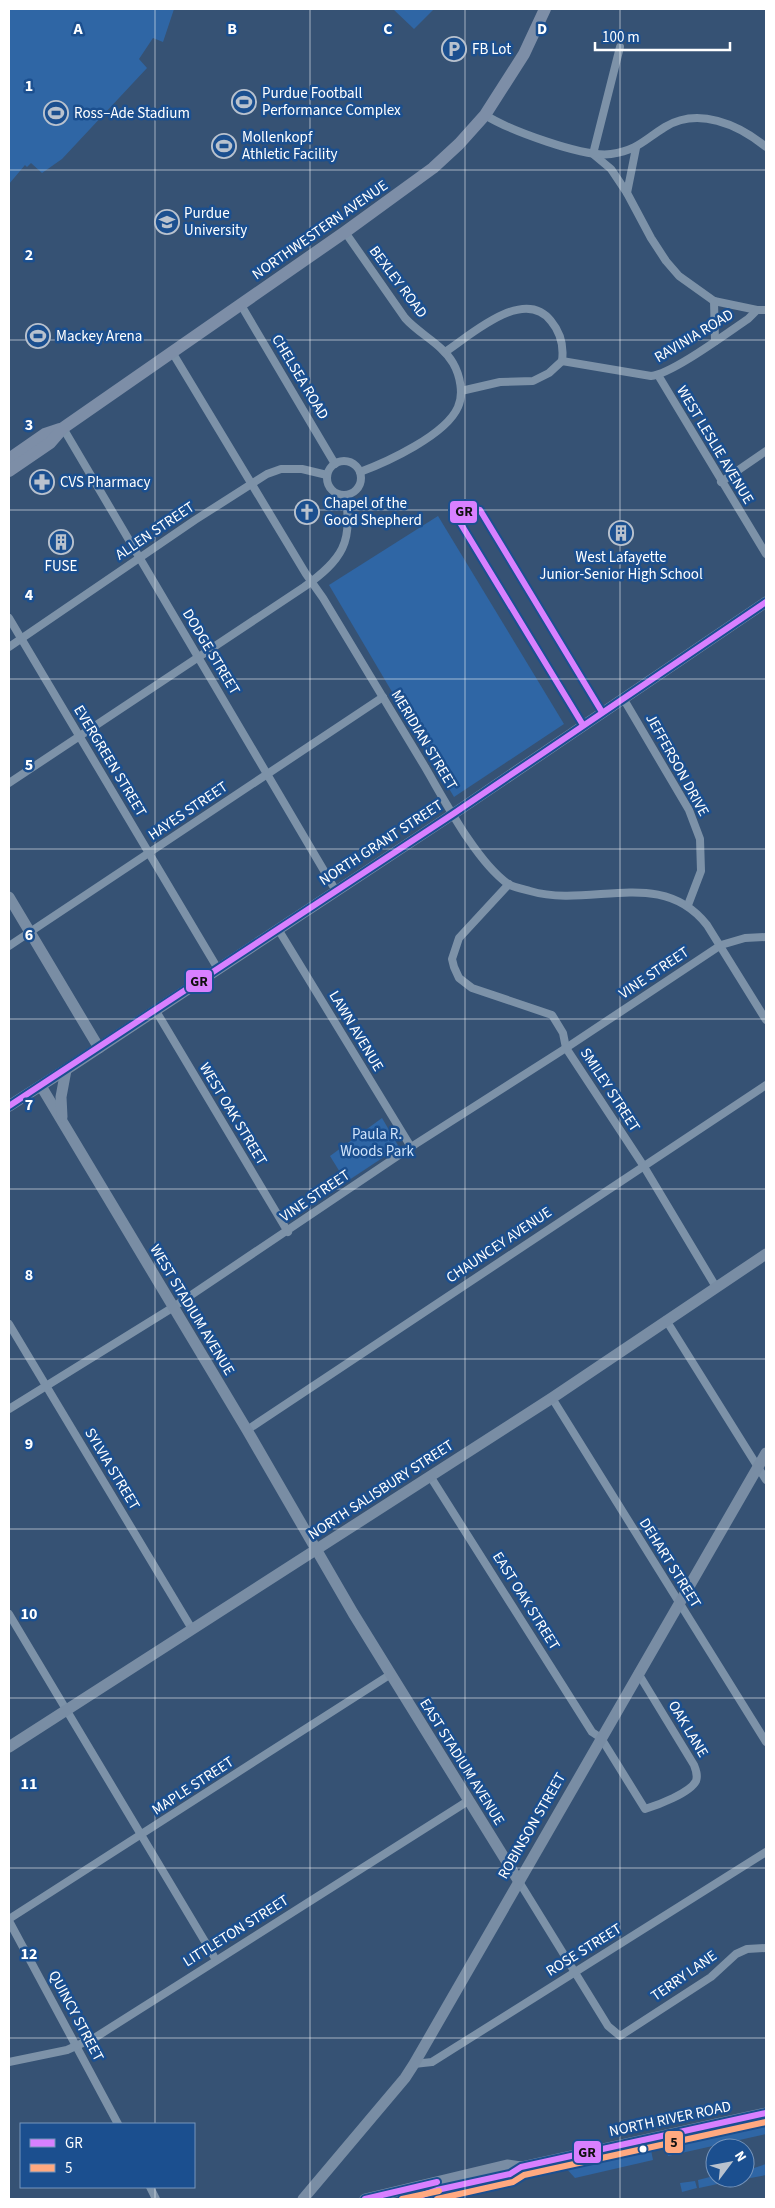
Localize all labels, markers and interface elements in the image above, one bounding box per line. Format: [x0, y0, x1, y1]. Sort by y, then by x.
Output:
text: A [72, 18, 83, 40]
text: B [227, 18, 237, 40]
text: C [383, 18, 393, 40]
text: D [537, 18, 547, 40]
scale bar [595, 20, 730, 52]
text: 100 m [602, 27, 640, 48]
parking icon: FB Lot [441, 36, 467, 62]
place label: FB Lot [472, 39, 511, 60]
text: 1 [25, 75, 33, 97]
place label: Purdue Football Performance Complex [262, 83, 401, 121]
sports icon: Purdue Football Performance Complex [231, 89, 257, 115]
sports icon: Ross–Ade Stadium [43, 100, 69, 126]
place label: Ross–Ade Stadium [74, 103, 190, 124]
place label: Mollenkopf Athletic Facility [242, 127, 337, 165]
sports icon: Mollenkopf Athletic Facility [211, 133, 237, 159]
street label: NORTHWESTERN AVENUE [248, 175, 392, 285]
place label: Purdue University [184, 203, 247, 241]
school or university icon: Purdue University [154, 209, 180, 235]
street label: BEXLEY ROAD [364, 242, 432, 322]
text: 2 [25, 244, 33, 266]
street label: RAVINIA ROAD [651, 304, 737, 368]
sports icon: Mackey Arena [25, 323, 51, 349]
place label: Mackey Arena [56, 326, 142, 347]
street label: CHELSEA ROAD [266, 330, 334, 424]
street label: WEST LESLIE AVENUE [671, 382, 759, 508]
text: 3 [25, 414, 33, 436]
pharmacy icon: CVS Pharmacy [29, 469, 55, 495]
place label: CVS Pharmacy [60, 472, 150, 493]
place label: Chapel of the Good Shepherd [324, 493, 422, 531]
street label: ALLEN STREET [111, 497, 199, 565]
church icon: Chapel of the Good Shepherd [294, 499, 320, 525]
line badge: GR [449, 500, 478, 524]
text: GR [455, 502, 473, 522]
building icon: West Lafayette Junior-Senior High School [608, 520, 634, 546]
building icon: FUSE [48, 529, 74, 555]
place label: West Lafayette Junior-Senior High School [539, 547, 703, 585]
place label: FUSE [45, 556, 78, 577]
text: 4 [25, 584, 34, 606]
street label: DODGE STREET [177, 605, 245, 699]
street label: MERIDIAN STREET [386, 686, 462, 794]
street label: EVERGREEN STREET [68, 701, 152, 821]
street label: JEFFERSON DRIVE [640, 710, 714, 820]
text: 5 [25, 754, 33, 776]
street label: HAYES STREET [144, 777, 232, 845]
street label: NORTH GRANT STREET [315, 795, 447, 891]
text: 6 [25, 924, 33, 946]
street label: VINE STREET [615, 942, 693, 1004]
line badge: GR [185, 969, 213, 993]
text: GR [190, 972, 208, 992]
street label: LAWN AVENUE [324, 987, 388, 1075]
street label: SMILEY STREET [575, 1044, 645, 1136]
street label: WEST OAK STREET [194, 1059, 272, 1169]
text: 7 [25, 1094, 33, 1116]
park label: Paula R. Woods Park [340, 1124, 414, 1162]
street label: VINE STREET [276, 1165, 354, 1227]
street label: CHAUNCEY AVENUE [442, 1202, 556, 1288]
street label: WEST STADIUM AVENUE [145, 1241, 240, 1379]
text: 8 [25, 1264, 33, 1286]
street label: SYLVIA STREET [79, 1424, 145, 1514]
text: 9 [25, 1433, 33, 1455]
street label: NORTH SALISBURY STREET [304, 1435, 458, 1545]
street label: DEHART STREET [634, 1514, 706, 1612]
street label: EAST OAK STREET [487, 1548, 565, 1654]
text: 10 [21, 1603, 37, 1625]
street label: EAST STADIUM AVENUE [414, 1695, 510, 1829]
street label: OAK LANE [663, 1697, 713, 1761]
street label: MAPLE STREET [148, 1752, 238, 1820]
street label: ROBINSON STREET [493, 1769, 571, 1883]
text: 11 [21, 1773, 37, 1795]
street label: LITTLETON STREET [179, 1890, 293, 1972]
street label: ROSE STREET [542, 1918, 626, 1982]
text: 12 [21, 1943, 37, 1965]
street label: TERRY LANE [647, 1945, 721, 2006]
street label: QUINCY STREET [43, 1967, 109, 2065]
street label: NORTH RIVER ROAD [607, 2096, 733, 2142]
legend [20, 2123, 195, 2188]
line badge: 5 [664, 2130, 684, 2154]
text: GR [65, 2133, 83, 2154]
text: 5 [670, 2133, 678, 2153]
north arrow [705, 2138, 755, 2188]
line badge: GR [573, 2140, 602, 2164]
text: GR [578, 2143, 596, 2163]
unlabelled marker [638, 2144, 648, 2154]
text: N [729, 2147, 751, 2166]
text: 5 [65, 2158, 72, 2179]

